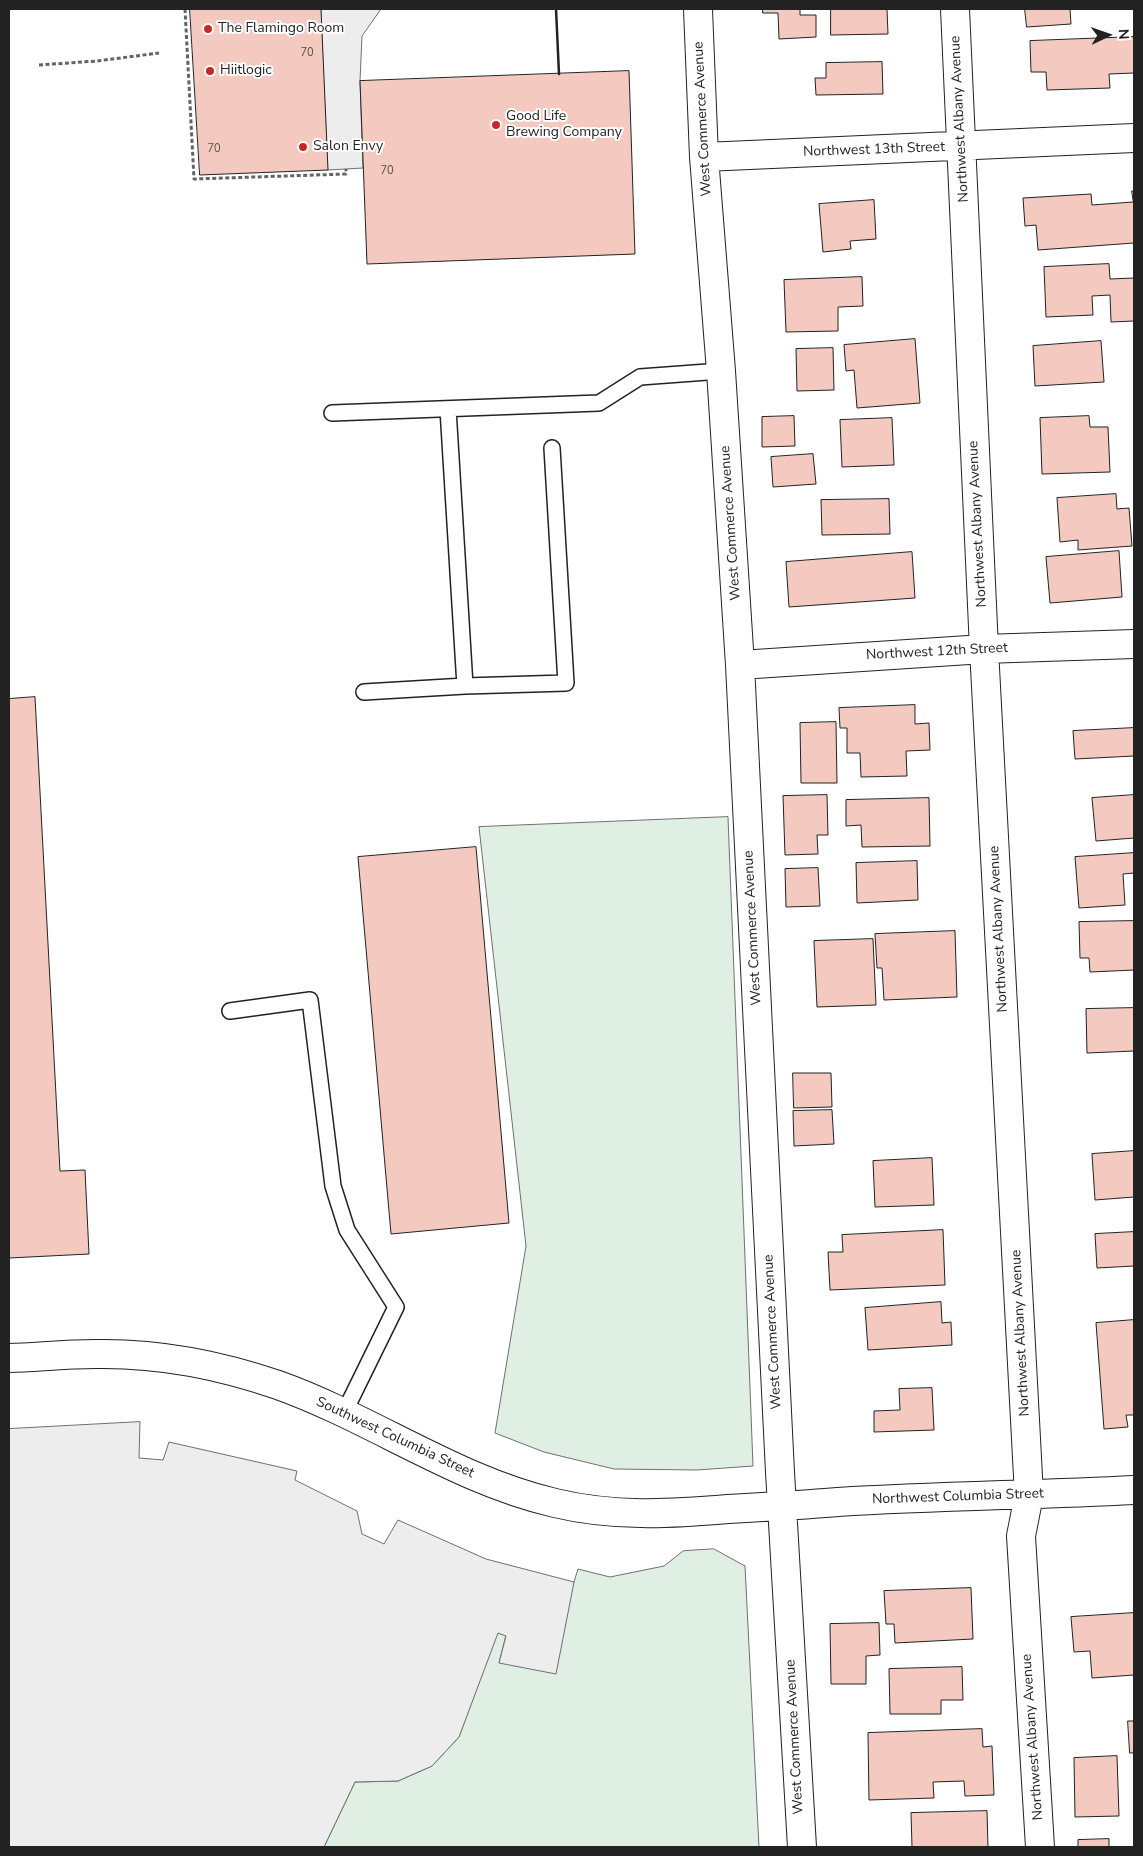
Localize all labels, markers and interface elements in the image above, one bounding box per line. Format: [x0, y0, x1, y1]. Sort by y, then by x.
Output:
north arrow [1083, 10, 1133, 60]
place label: The Flamingo Room [218, 21, 344, 37]
marker: The Flamingo Room [202, 23, 214, 35]
text: N [1114, 28, 1133, 40]
street label: Northwest Albany Avenue [947, 35, 973, 203]
street label: West Commerce Avenue [691, 41, 715, 197]
house number: 70 [300, 46, 314, 60]
place label: Hiitlogic [220, 63, 272, 79]
marker: Hiitlogic [204, 65, 216, 77]
place label: Good Life Brewing Company [506, 109, 622, 142]
marker: Good Life Brewing Company [490, 119, 502, 131]
place label: Salon Envy [313, 139, 383, 155]
street label: Northwest 13th Street [803, 139, 945, 161]
marker: Salon Envy [297, 141, 309, 153]
house number: 70 [207, 142, 221, 156]
house number: 70 [380, 164, 394, 178]
street label: Northwest Albany Avenue [965, 440, 991, 608]
street label: West Commerce Avenue [717, 445, 745, 601]
street label: Northwest 12th Street [866, 640, 1008, 664]
street label: Northwest Albany Avenue [986, 845, 1012, 1013]
street label: West Commerce Avenue [741, 850, 765, 1006]
street label: Northwest Albany Avenue [1008, 1249, 1034, 1417]
street label: West Commerce Avenue [761, 1254, 785, 1410]
street label: Southwest Columbia Street [313, 1394, 477, 1482]
street label: Northwest Columbia Street [872, 1486, 1044, 1508]
street label: Northwest Albany Avenue [1019, 1653, 1047, 1821]
street label: West Commerce Avenue [783, 1659, 807, 1815]

